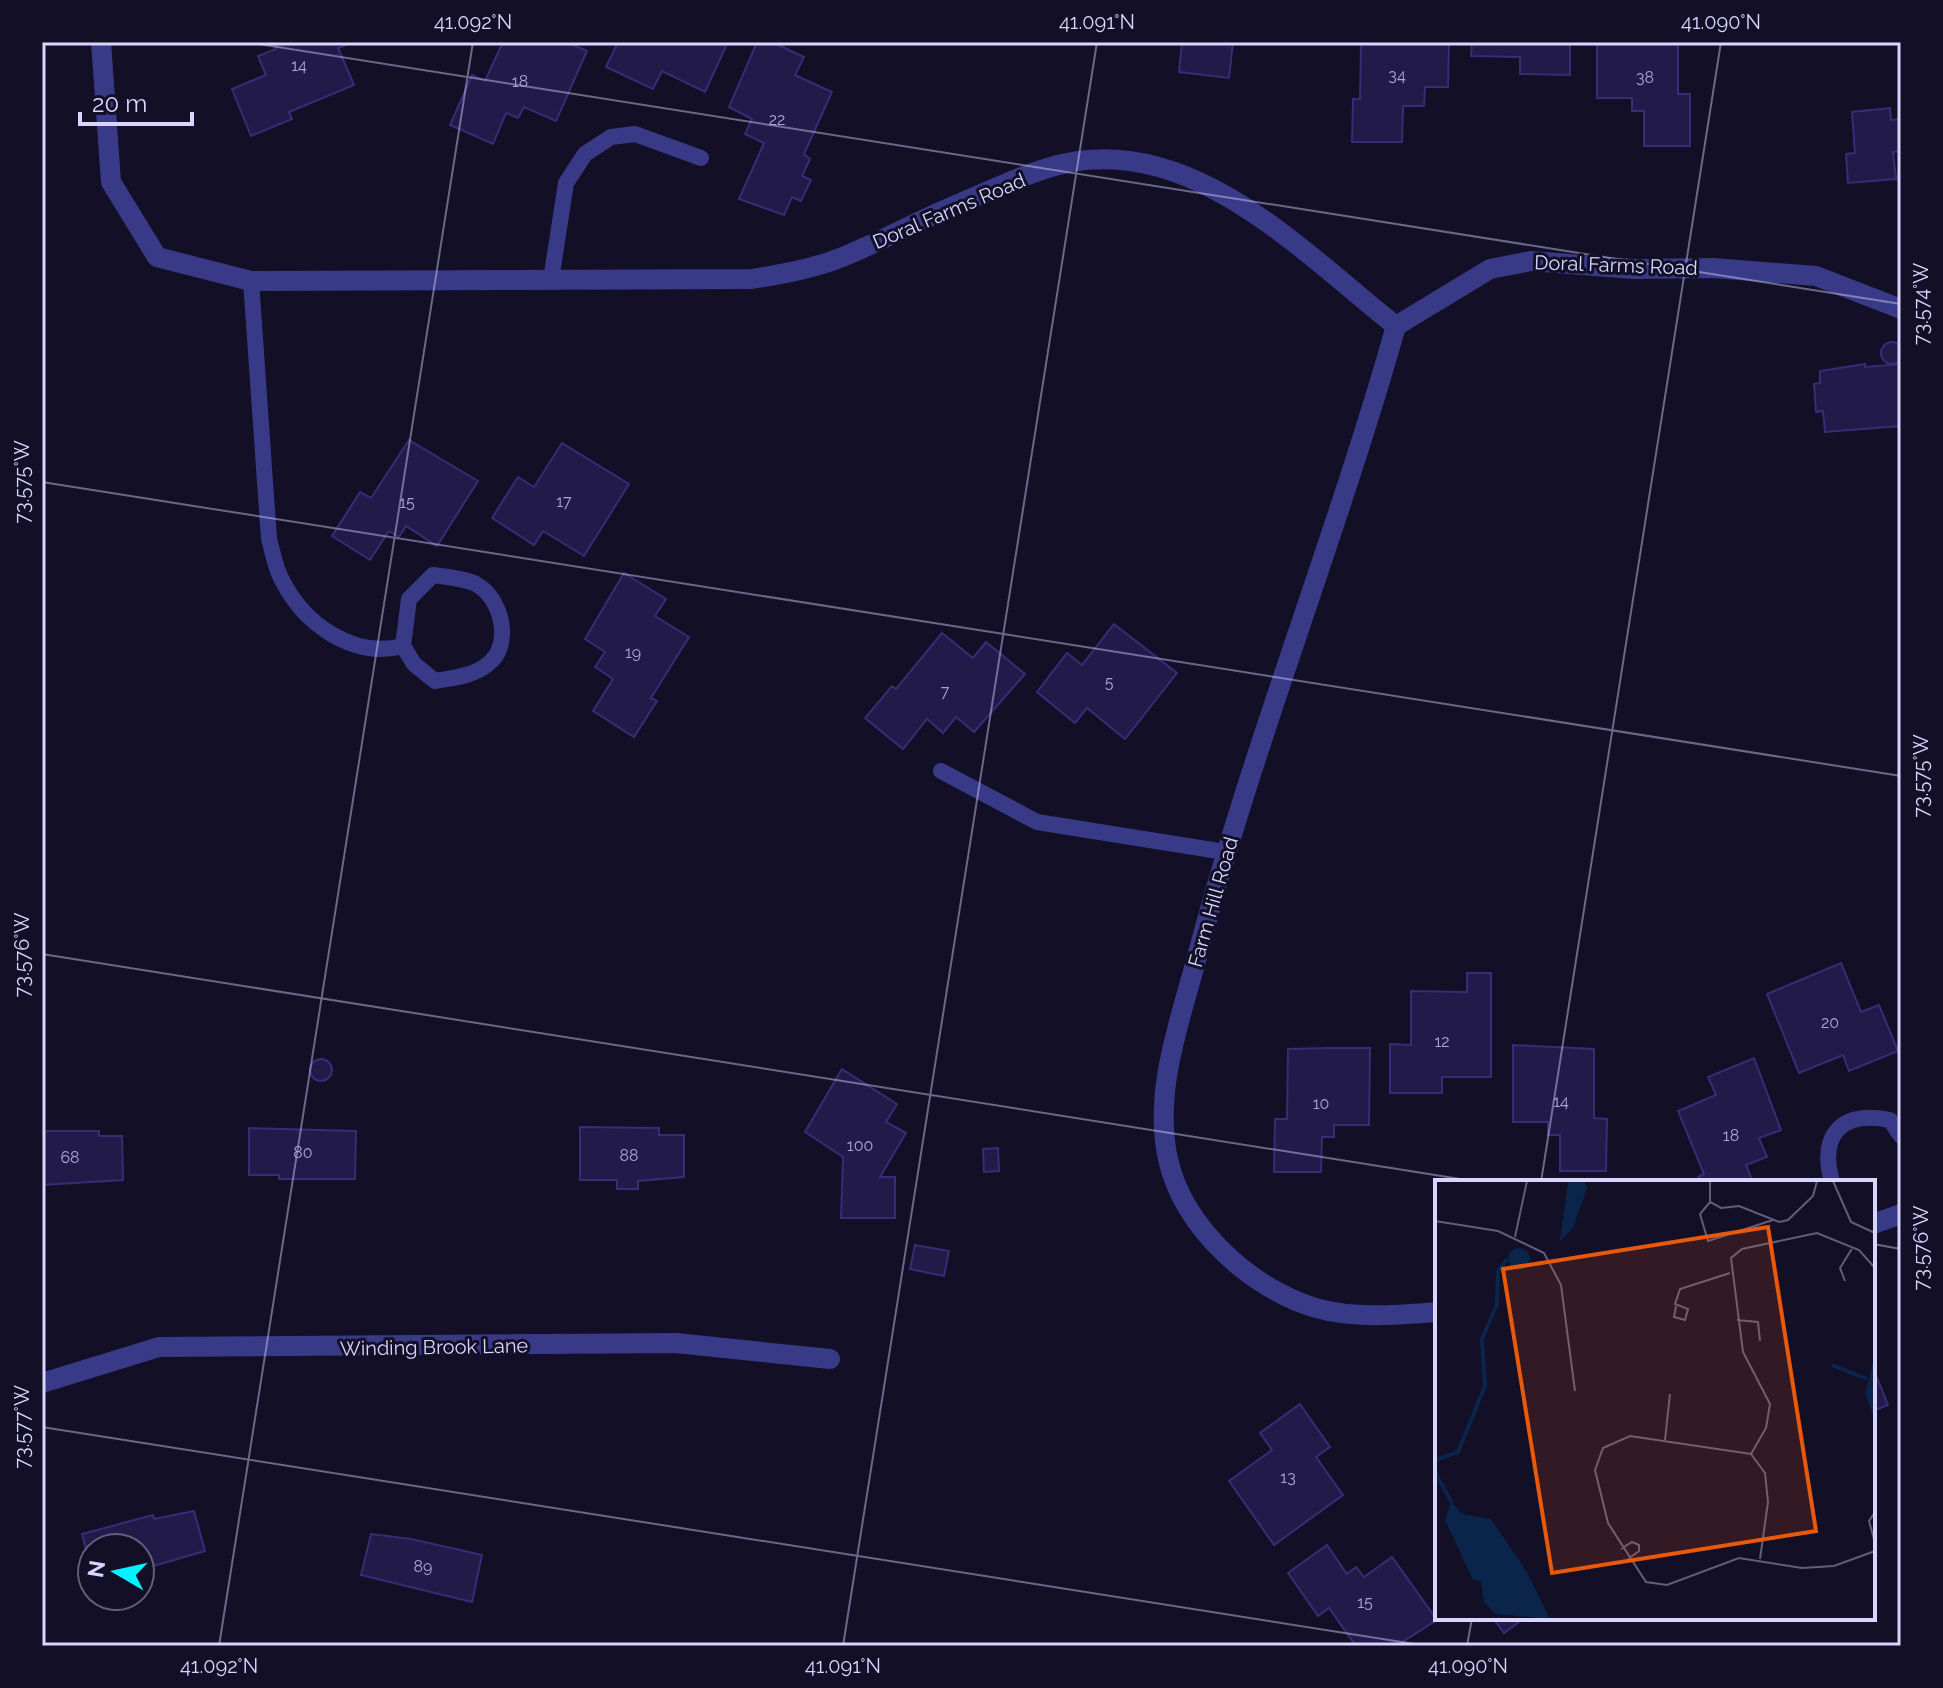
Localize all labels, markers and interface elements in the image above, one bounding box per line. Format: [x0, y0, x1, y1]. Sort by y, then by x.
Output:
text: 41.092°N [434, 10, 512, 34]
text: 41.091°N [1059, 10, 1135, 34]
text: 41.090°N [1681, 10, 1761, 34]
house number: 14 [291, 56, 307, 75]
house number: 34 [1388, 66, 1406, 85]
house number: 38 [1636, 68, 1654, 87]
house number: 18 [512, 72, 528, 91]
scale bar [80, 76, 192, 126]
text: 20 m [92, 89, 147, 118]
house number: 22 [769, 110, 785, 129]
street label: Doral Farms Road [869, 168, 1029, 254]
street label: Doral Farms Road [1534, 250, 1698, 280]
text: 73.574°W [1909, 263, 1933, 345]
text: 73.575°W [10, 440, 34, 524]
house number: 17 [556, 492, 572, 511]
house number: 15 [399, 493, 415, 512]
house number: 19 [625, 643, 641, 662]
house number: 5 [1105, 673, 1114, 692]
house number: 7 [941, 682, 950, 701]
text: 73.575°W [1909, 734, 1933, 818]
street label: Farm Hill Road [1183, 834, 1243, 970]
text: 73.576°W [10, 912, 34, 998]
house number: 20 [1821, 1013, 1839, 1032]
house number: 12 [1434, 1032, 1450, 1051]
house number: 14 [1553, 1092, 1569, 1111]
house number: 10 [1313, 1094, 1329, 1113]
house number: 18 [1723, 1126, 1739, 1145]
house number: 100 [847, 1136, 873, 1155]
house number: 80 [293, 1143, 313, 1162]
house number: 88 [620, 1146, 638, 1165]
house number: 68 [60, 1148, 80, 1167]
inset map [1435, 1180, 1875, 1620]
text: 73.576°W [1909, 1205, 1933, 1291]
street label: Winding Brook Lane [340, 1333, 529, 1361]
text: 73.577°W [10, 1385, 34, 1469]
house number: 13 [1280, 1468, 1296, 1487]
north arrow [76, 1532, 156, 1612]
house number: 89 [414, 1557, 432, 1576]
text: N [82, 1559, 110, 1579]
house number: 15 [1357, 1593, 1373, 1612]
text: 41.092°N [180, 1654, 258, 1678]
text: 41.091°N [805, 1654, 881, 1678]
text: 41.090°N [1428, 1654, 1508, 1678]

